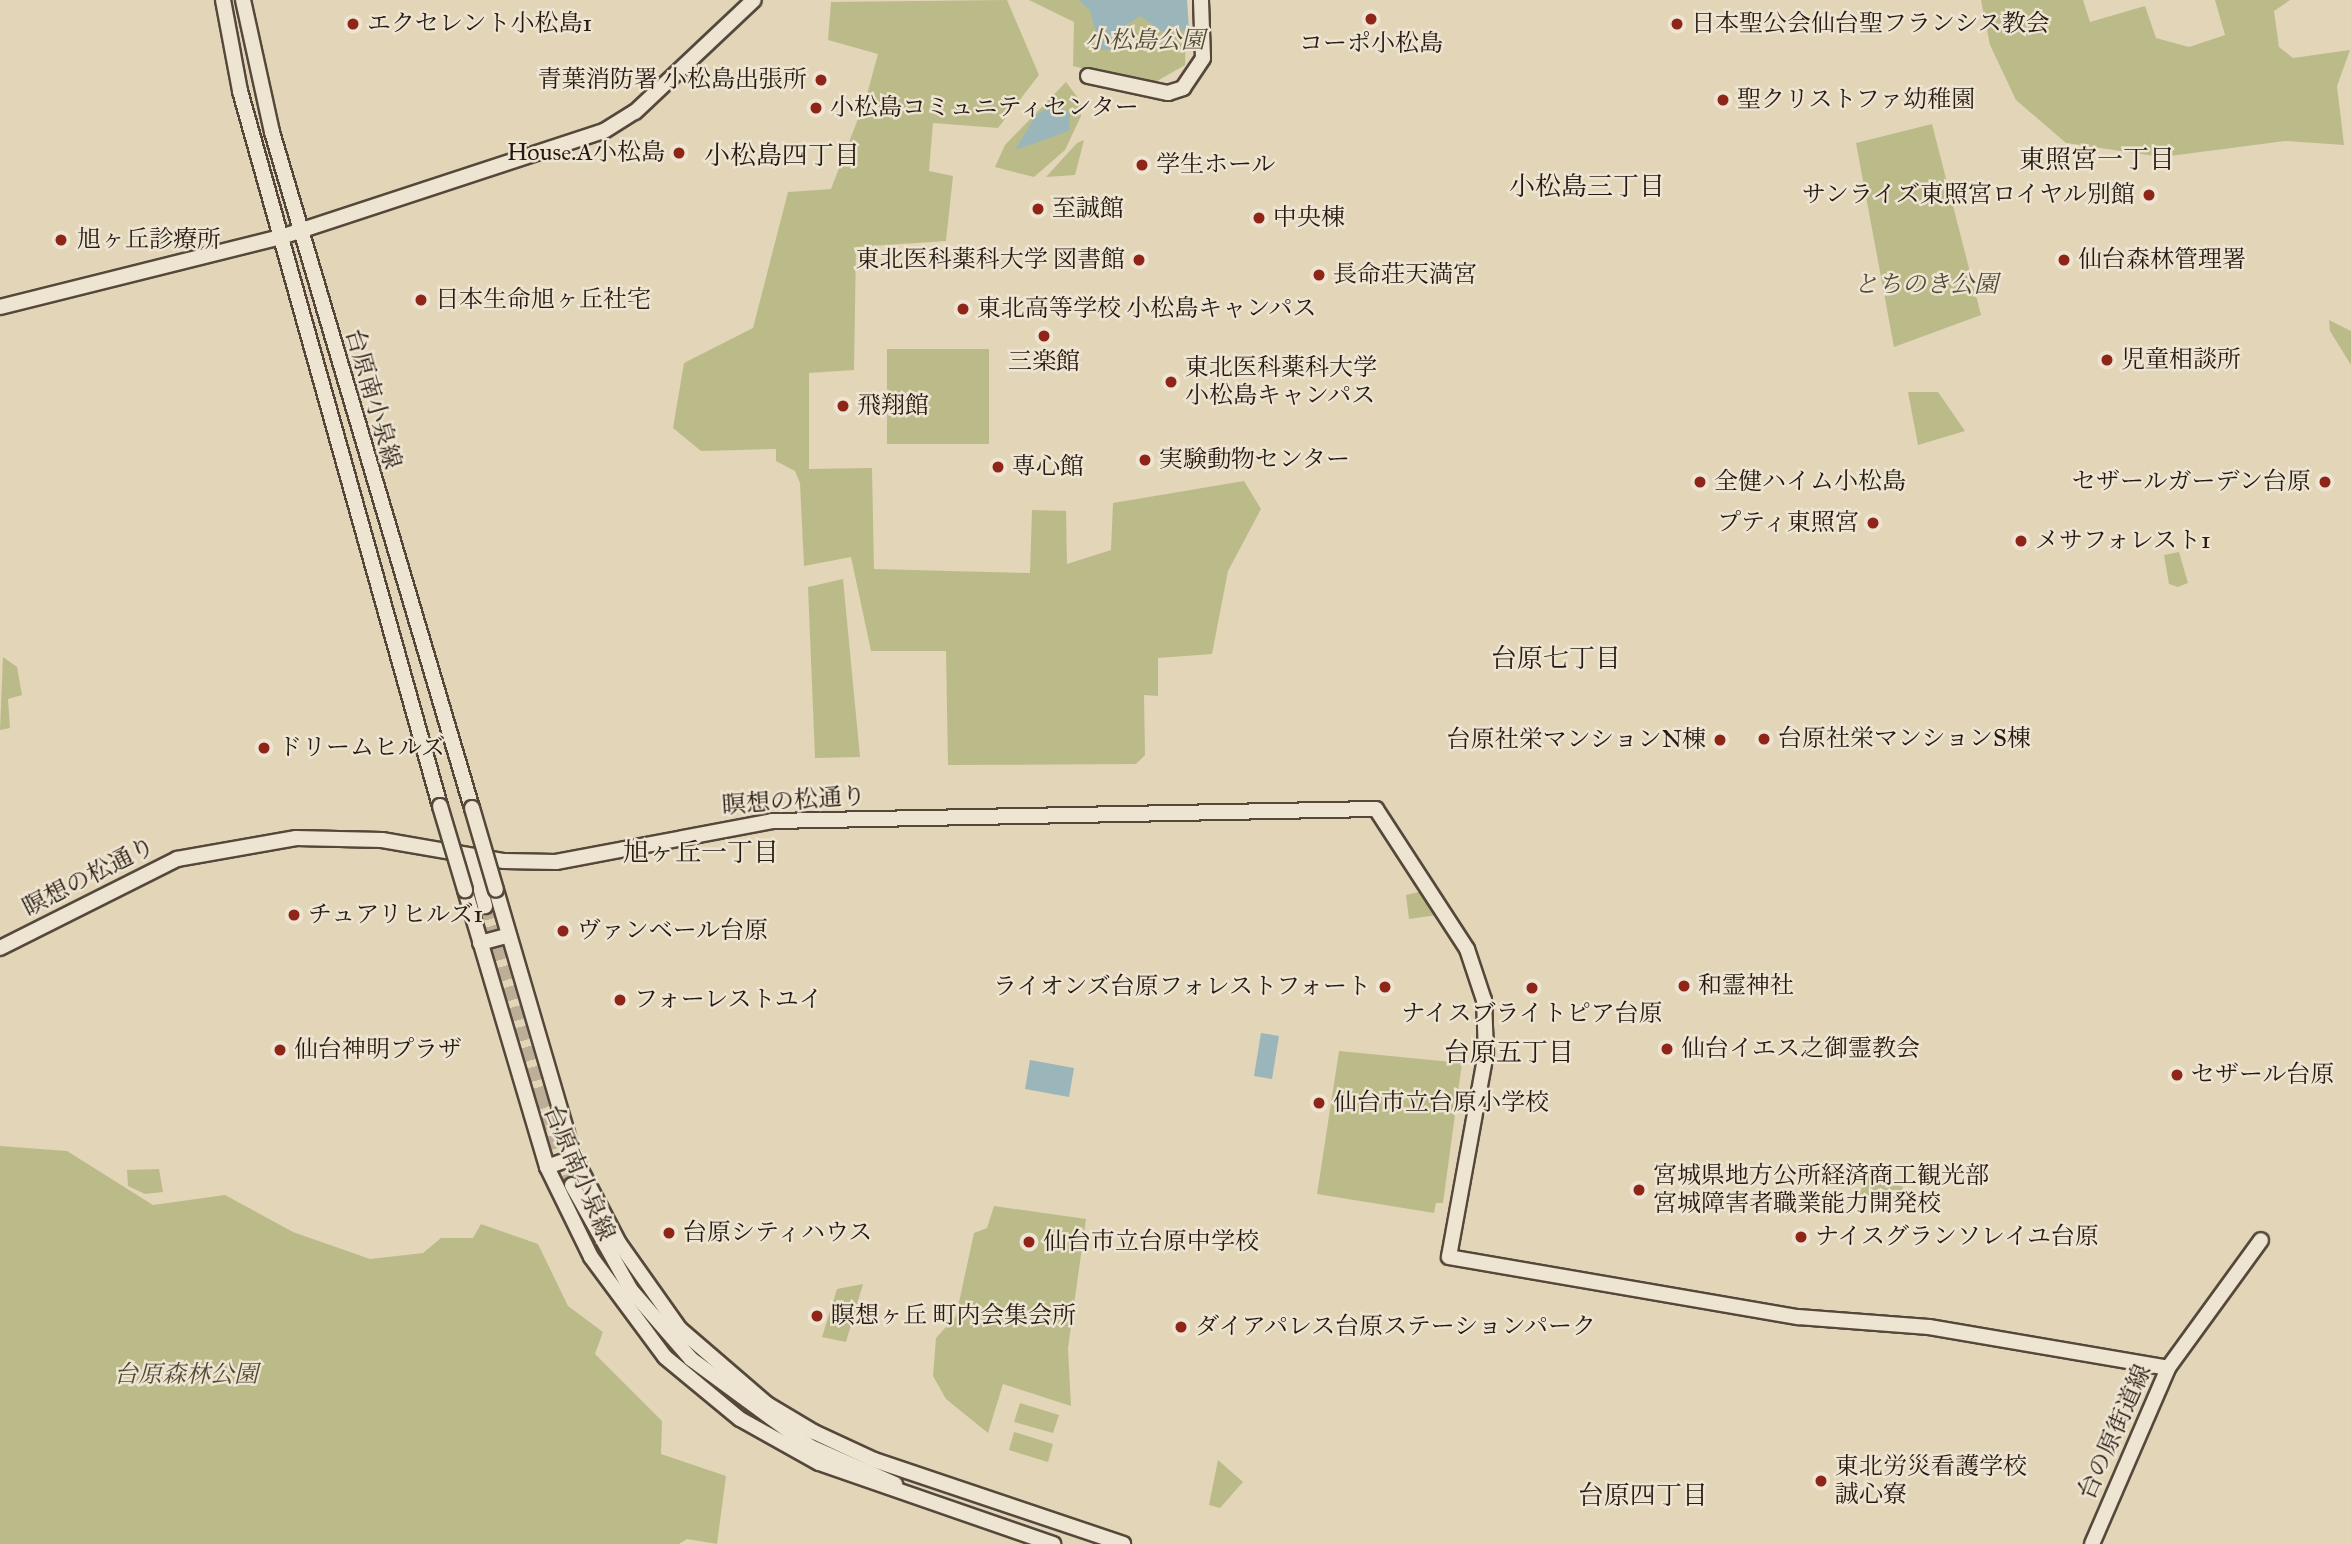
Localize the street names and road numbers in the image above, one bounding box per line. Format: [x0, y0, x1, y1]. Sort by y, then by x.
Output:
street label: 台原南小泉線 [339, 326, 407, 472]
street label: 瞑想の松通り [721, 782, 867, 820]
street label: 瞑想の松通り [18, 831, 160, 923]
street label: 台原南小泉線 [538, 1101, 620, 1245]
street label: 台の原街道線 [2073, 1360, 2157, 1504]

